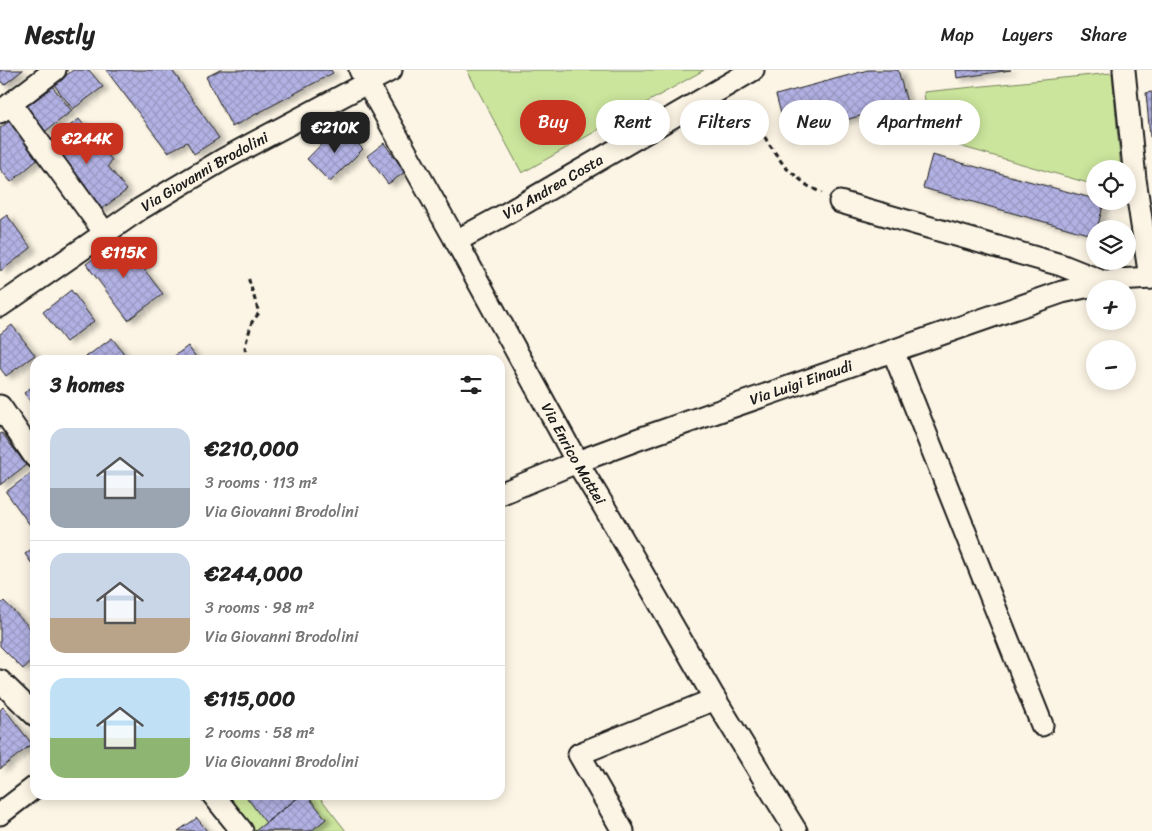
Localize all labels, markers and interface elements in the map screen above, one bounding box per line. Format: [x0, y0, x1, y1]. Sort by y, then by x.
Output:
text: Nestly [25, 14, 95, 56]
text: Map [941, 19, 974, 51]
text: Layers [1002, 19, 1053, 51]
text: Share [1081, 19, 1127, 51]
chip: Buy [520, 100, 586, 145]
chip: Rent [596, 100, 670, 145]
chip: Filters [680, 100, 769, 145]
chip: New [779, 100, 849, 145]
chip: Apartment [859, 100, 980, 145]
pin: €210K [300, 112, 370, 154]
text: €210K [312, 113, 358, 142]
pin: €244K [52, 122, 122, 165]
text: €244K [62, 124, 112, 153]
street label: Via Giovanni Brodolini [136, 124, 274, 219]
street label: Via Andrea Costa [497, 147, 609, 226]
map controls [1086, 160, 1136, 390]
button: locate [1086, 160, 1136, 210]
button: layers [1086, 220, 1136, 270]
pin: €115K [89, 236, 159, 279]
text: €115K [102, 238, 146, 267]
button: + [1086, 280, 1136, 330]
button: − [1086, 340, 1136, 390]
street label: Via Luigi Einaudi [746, 353, 857, 413]
text: 3 homes [50, 366, 124, 404]
icon: filters [457, 371, 485, 399]
street label: Via Enrico Mattei [534, 398, 613, 510]
text: €210,000 [205, 430, 299, 468]
icon: home [90, 448, 150, 508]
text: 3 rooms · 113 m² [205, 468, 317, 497]
text: Via Giovanni Brodolini [205, 497, 358, 526]
text: €244,000 [205, 555, 303, 593]
icon: home [90, 573, 150, 633]
text: 3 rooms · 98 m² [205, 593, 314, 622]
text: Via Giovanni Brodolini [205, 622, 358, 651]
text: €115,000 [205, 680, 295, 718]
icon: home [90, 698, 150, 758]
text: 2 rooms · 58 m² [205, 718, 315, 747]
text: Via Giovanni Brodolini [205, 747, 358, 776]

